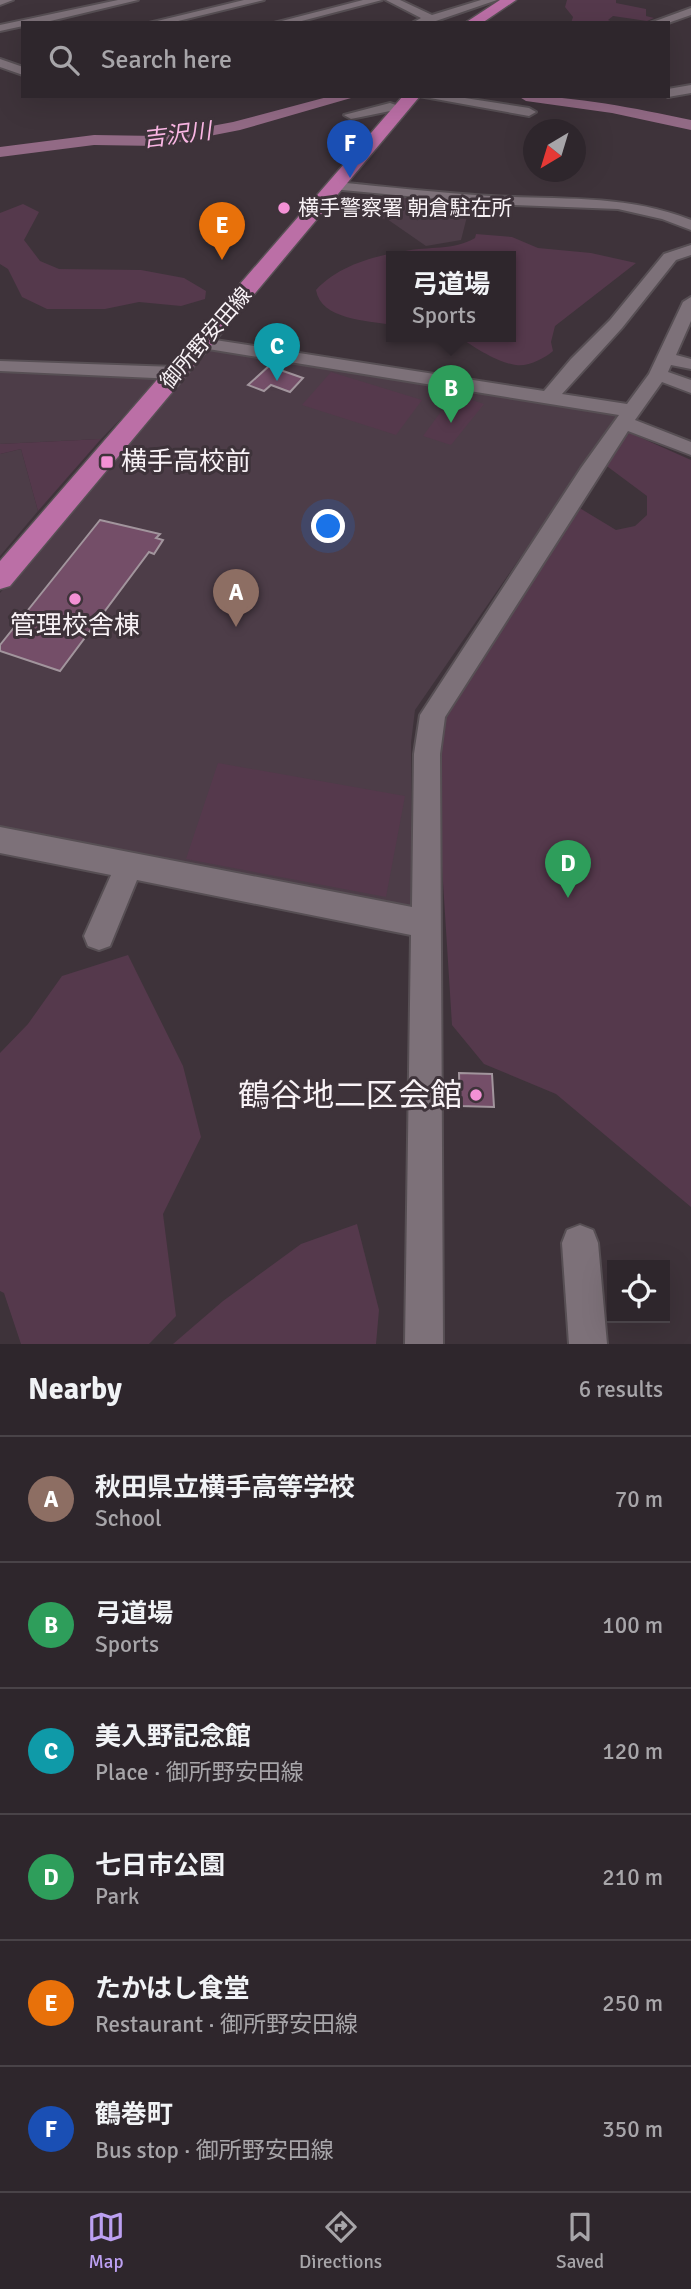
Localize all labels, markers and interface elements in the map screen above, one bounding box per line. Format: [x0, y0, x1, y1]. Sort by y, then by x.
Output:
search box [21, 21, 670, 98]
icon: search [45, 41, 83, 79]
text: Search here [101, 44, 232, 76]
water label: 吉沢川 [141, 116, 216, 154]
north arrow [523, 119, 586, 182]
pin: F [327, 120, 373, 178]
place label: 横手警察署 朝倉駐在所 [298, 195, 513, 221]
marker: 横手警察署 朝倉駐在所 [276, 200, 292, 216]
pin: E [199, 202, 245, 260]
popup [386, 251, 516, 342]
text: 弓道場 [412, 269, 490, 301]
street label: 御所野安田線 [155, 282, 257, 394]
text: Sports [412, 301, 476, 330]
pin: C [254, 323, 300, 381]
pin: B [428, 365, 474, 423]
place label: 横手高校前 [121, 446, 251, 478]
marker: 横手高校前 [99, 454, 115, 470]
your location [311, 509, 345, 543]
pin: A [213, 569, 259, 627]
marker: 管理校舎棟 [67, 591, 83, 607]
place label: 管理校舎棟 [10, 610, 140, 642]
pin: D [545, 840, 591, 898]
place label: 鶴谷地二区会館 [238, 1076, 462, 1115]
marker: 鶴谷地二区会館 [468, 1087, 484, 1103]
map controls [607, 1260, 670, 1323]
button: locate [607, 1260, 670, 1323]
text: Nearby [28, 1371, 122, 1408]
text: 6 results [579, 1375, 663, 1404]
text: 秋田県立横手高等学校 [95, 1472, 355, 1504]
text: A [44, 1485, 58, 1514]
text: 70 m [615, 1485, 663, 1514]
text: School [95, 1504, 162, 1533]
text: 弓道場 [95, 1598, 173, 1630]
text: B [44, 1611, 58, 1640]
text: 100 m [602, 1611, 663, 1640]
text: Sports [95, 1630, 159, 1659]
text: 美入野記念館 [95, 1721, 251, 1753]
text: C [44, 1737, 58, 1766]
text: 120 m [602, 1737, 663, 1766]
text: Place · 御所野安田線 [95, 1758, 304, 1787]
text: 七日市公園 [95, 1850, 225, 1882]
text: D [43, 1863, 59, 1892]
text: 210 m [602, 1863, 663, 1892]
text: Park [95, 1882, 139, 1911]
text: たかはし食堂 [95, 1973, 250, 2005]
text: E [44, 1989, 58, 2018]
text: 250 m [602, 1989, 663, 2018]
text: Restaurant · 御所野安田線 [95, 2010, 358, 2039]
text: 鶴巻町 [95, 2099, 173, 2131]
text: F [45, 2115, 57, 2144]
text: 350 m [602, 2115, 663, 2144]
text: Bus stop · 御所野安田線 [95, 2136, 334, 2165]
tab: Map [87, 2208, 125, 2274]
tab: Directions [299, 2208, 382, 2274]
tab: Saved [556, 2208, 604, 2274]

